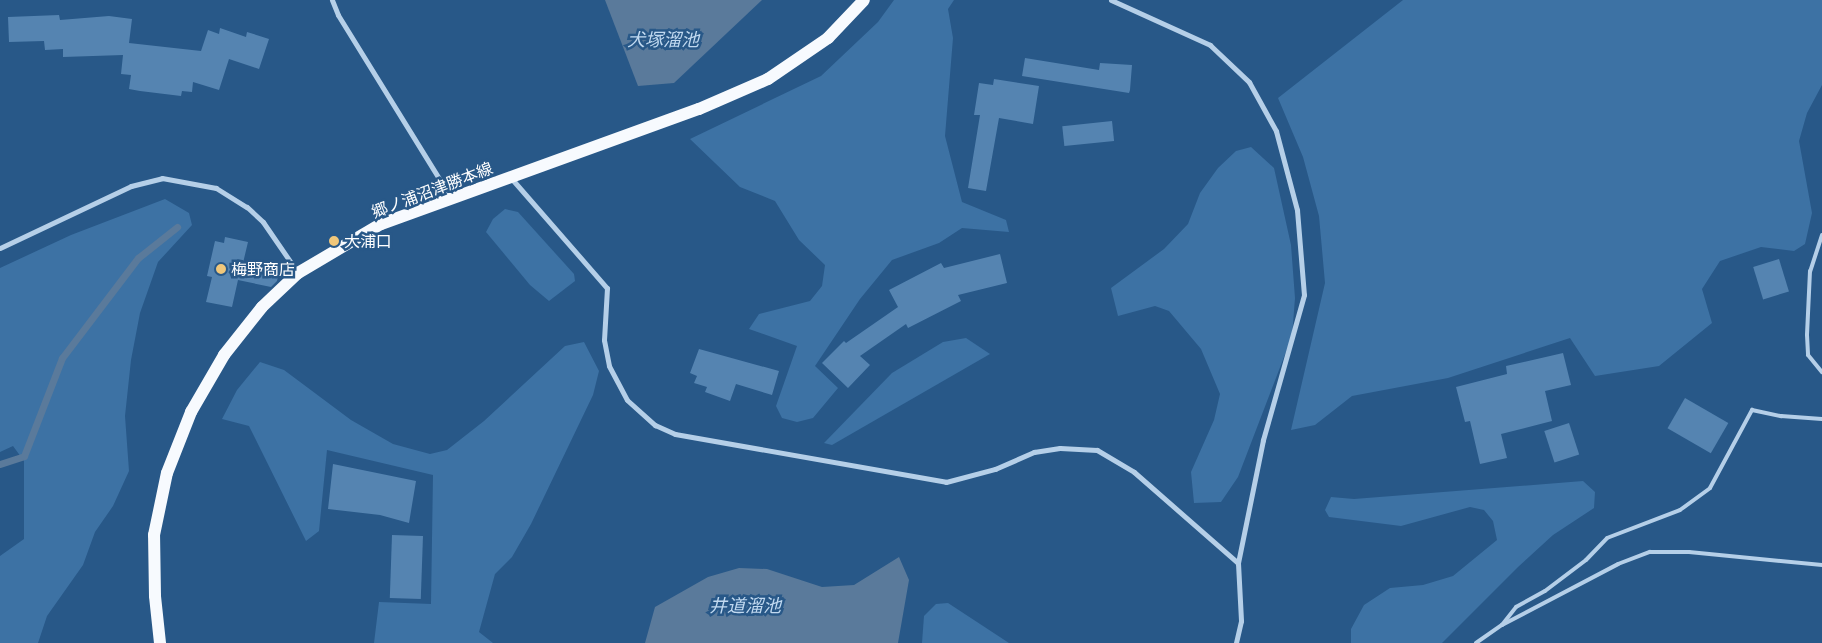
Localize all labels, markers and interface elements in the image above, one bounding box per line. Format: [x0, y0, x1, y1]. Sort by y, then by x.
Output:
water label: 犬塚溜池 [627, 29, 699, 51]
street label: 郷ノ浦沼津勝本線 [369, 158, 495, 222]
place label: 大浦口 [344, 231, 392, 251]
marker: 大浦口 [328, 235, 340, 247]
place label: 梅野商店 [231, 259, 295, 279]
marker: 梅野商店 [215, 263, 227, 275]
water label: 井道溜池 [709, 595, 781, 617]

